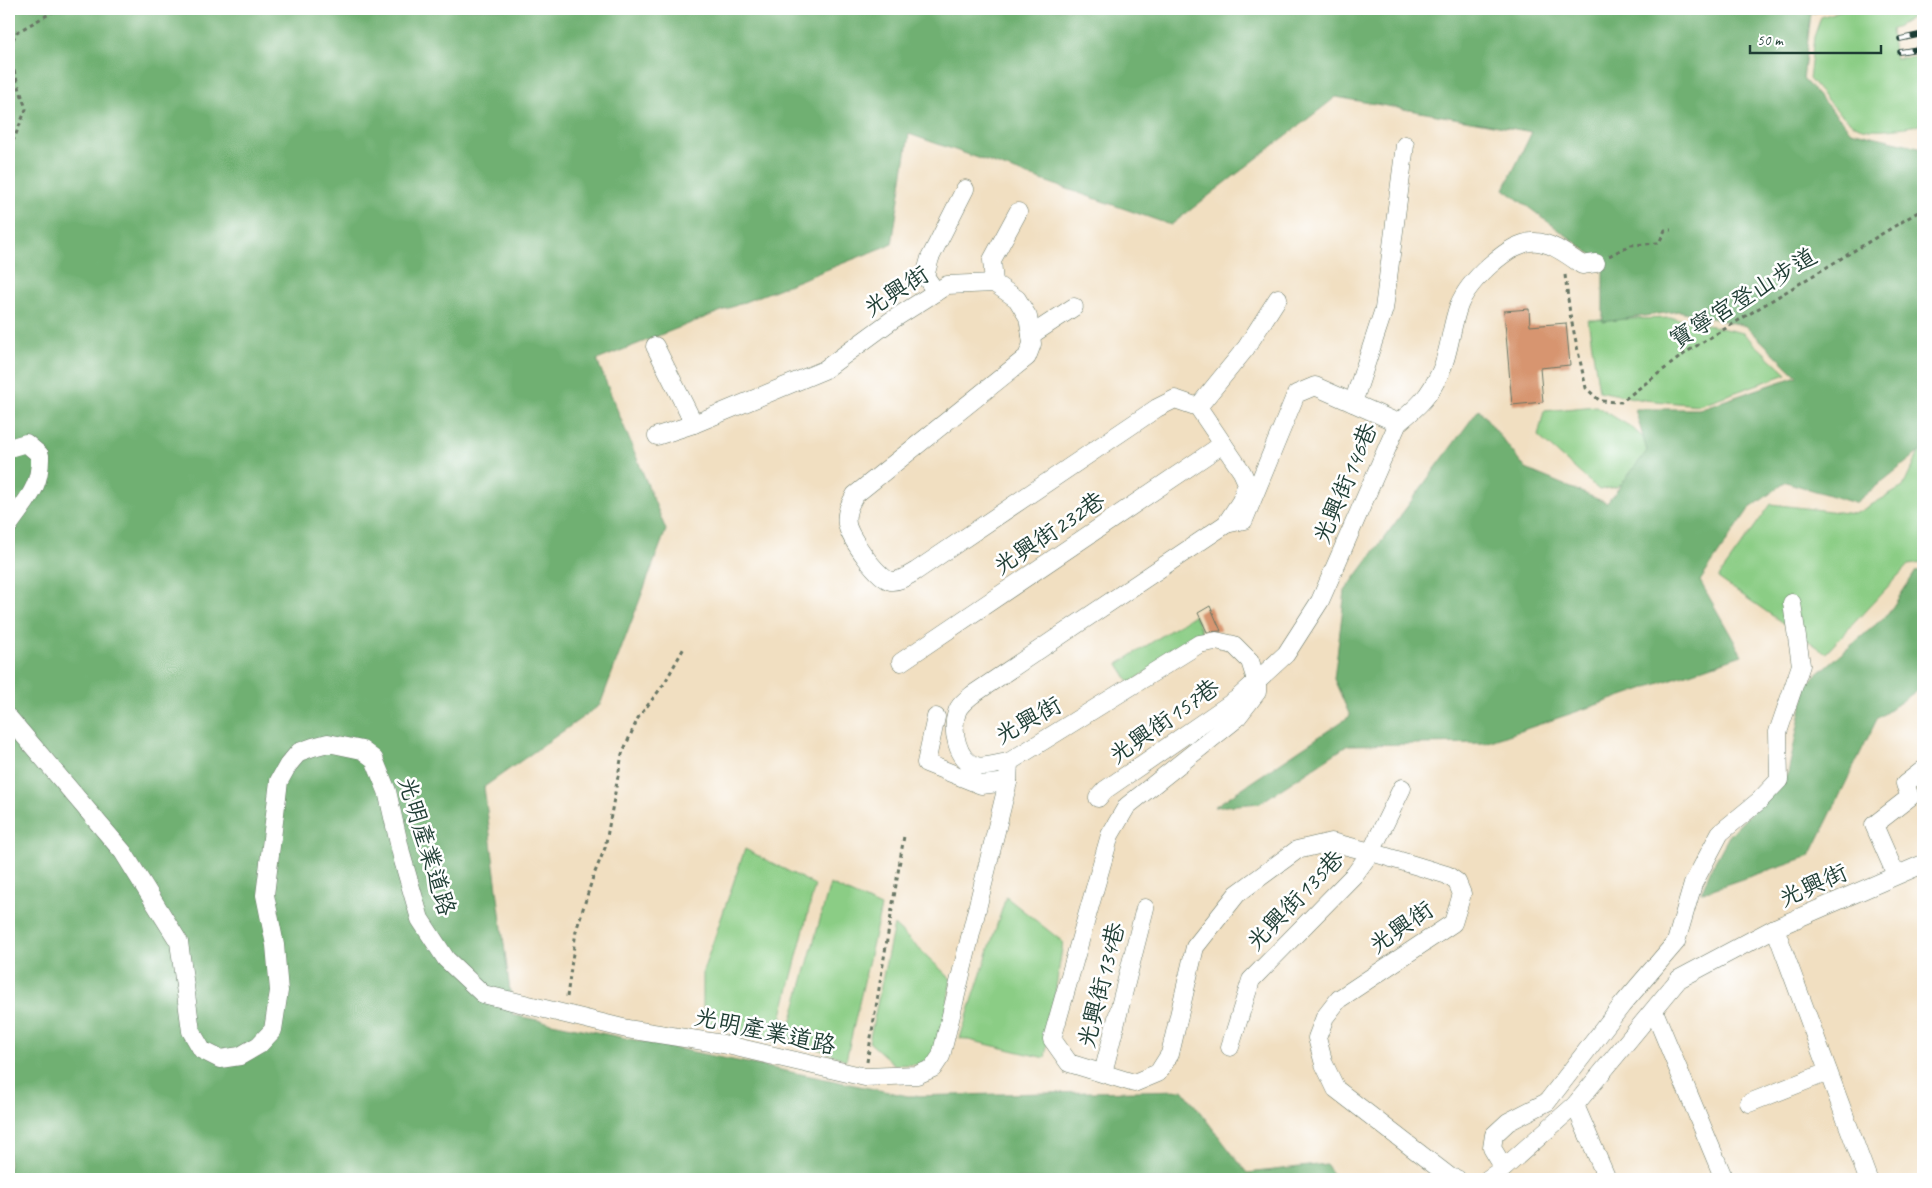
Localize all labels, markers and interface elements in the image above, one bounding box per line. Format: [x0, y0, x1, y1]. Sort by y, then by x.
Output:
scale bar [1750, 22, 1881, 54]
text: 50 m [1757, 31, 1784, 50]
street label: 寶寧宮登山步道 [1664, 241, 1822, 355]
street label: 光興街 [858, 259, 934, 323]
street label: 光興街146巷 [1306, 418, 1384, 548]
street label: 光興街232巷 [987, 485, 1111, 581]
street label: 光興街157巷 [1103, 672, 1225, 770]
street label: 光興街 [989, 689, 1067, 751]
street label: 光明產業道路 [392, 773, 462, 919]
street label: 光興街135巷 [1240, 843, 1350, 957]
street label: 光興街 [1774, 857, 1852, 913]
street label: 光興街 [1363, 894, 1439, 960]
street label: 光興街134巷 [1071, 919, 1131, 1051]
street label: 光明產業道路 [691, 1001, 839, 1061]

